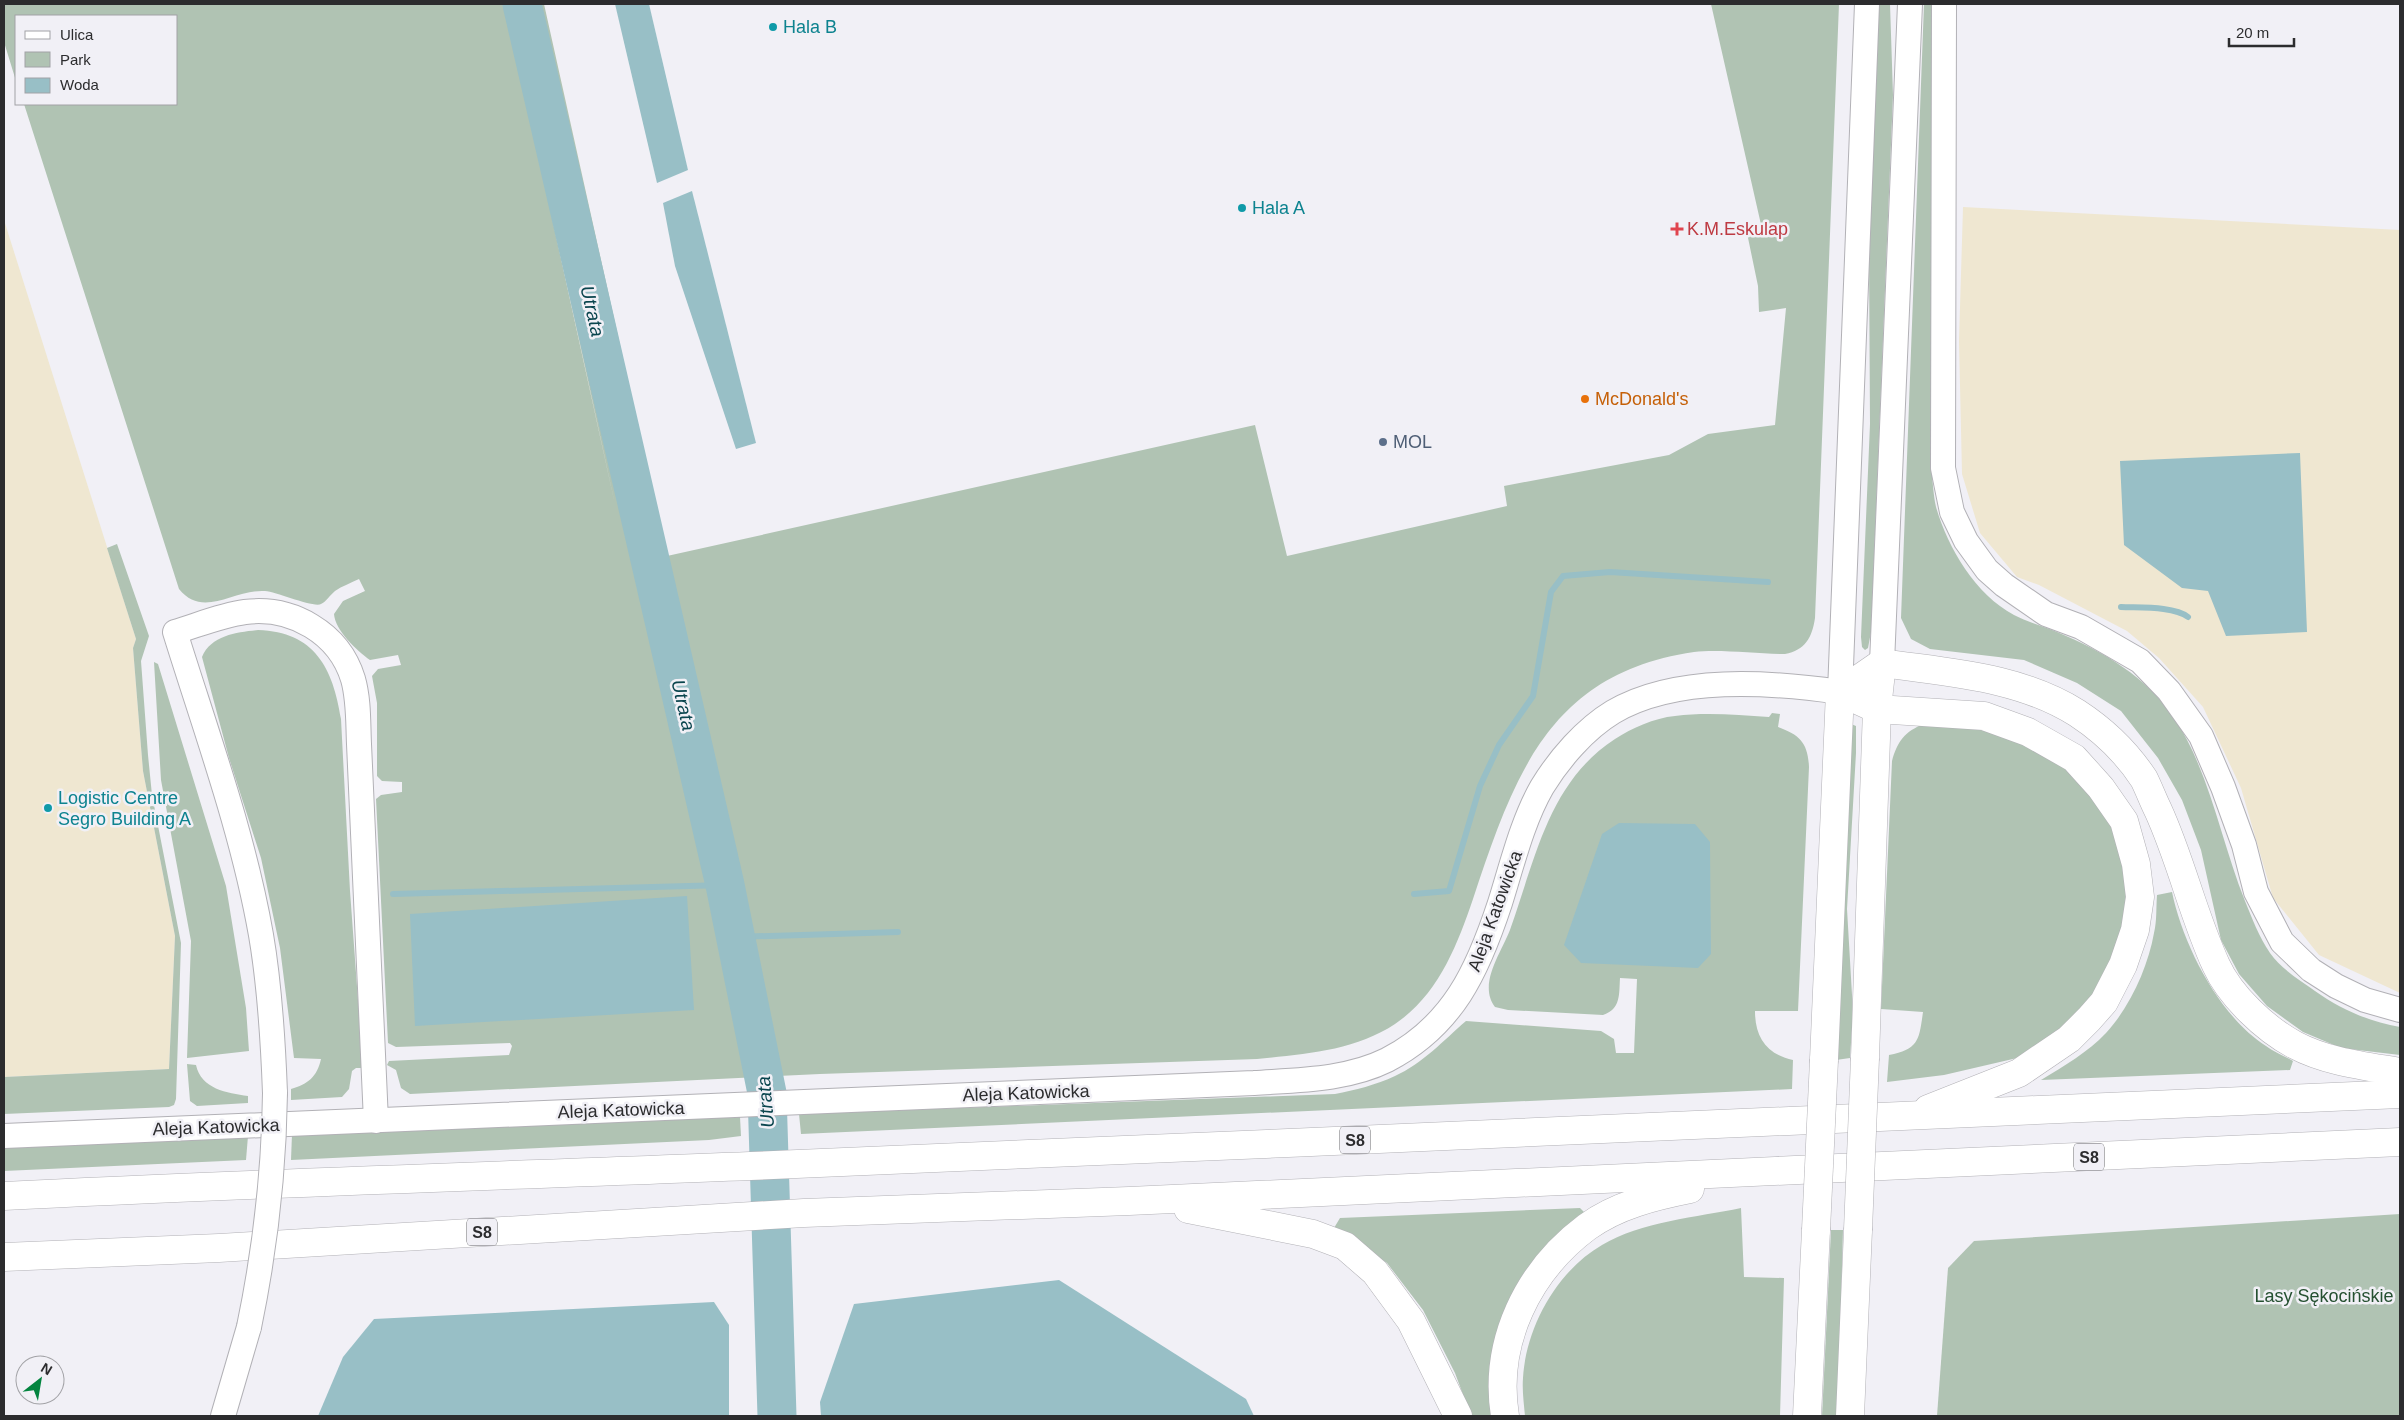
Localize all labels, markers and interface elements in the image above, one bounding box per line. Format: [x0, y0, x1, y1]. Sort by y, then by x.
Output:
legend [15, 15, 178, 105]
scale bar [2229, 15, 2294, 47]
place label: Hala B [783, 17, 837, 37]
marker: Hala B [767, 21, 779, 33]
text: 20 m [2236, 24, 2269, 41]
text: Ulica [60, 26, 94, 43]
text: Park [60, 51, 91, 68]
text: Woda [60, 76, 100, 93]
place label: Hala A [1252, 198, 1305, 218]
marker: Hala A [1236, 202, 1248, 214]
place label: K.M.Eskulap [1687, 219, 1788, 239]
marker: K.M.Eskulap [1671, 223, 1683, 235]
water label: Utrata [576, 284, 609, 339]
place label: McDonald's [1595, 389, 1688, 409]
marker: McDonald's [1579, 393, 1591, 405]
place label: MOL [1393, 432, 1432, 452]
marker: MOL [1377, 436, 1389, 448]
water label: Utrata [667, 678, 700, 733]
place label: Logistic Centre Segro Building A [58, 788, 191, 829]
marker: Logistic Centre Segro Building A [42, 802, 54, 814]
street label: Aleja Katowicka [1464, 847, 1526, 974]
water label: Utrata [753, 1075, 778, 1129]
street label: Aleja Katowicka [962, 1081, 1091, 1105]
street label: Aleja Katowicka [557, 1098, 686, 1122]
street label: Aleja Katowicka [152, 1115, 281, 1139]
road number: S8 [1340, 1126, 1370, 1154]
road number: S8 [2074, 1144, 2104, 1170]
road number: S8 [467, 1218, 497, 1246]
park label: Lasy Sękocińskie [2254, 1286, 2394, 1306]
north arrow [15, 1355, 65, 1405]
text: N [38, 1359, 55, 1378]

